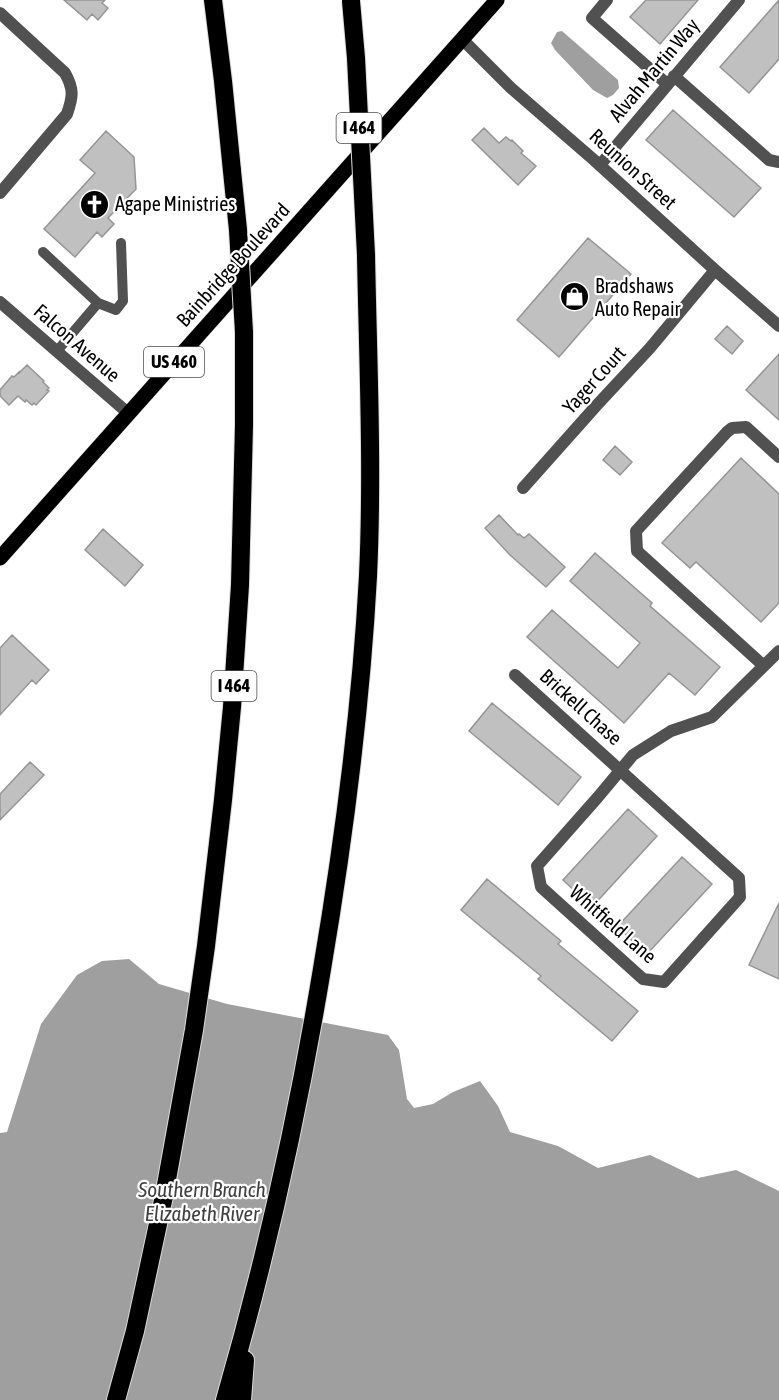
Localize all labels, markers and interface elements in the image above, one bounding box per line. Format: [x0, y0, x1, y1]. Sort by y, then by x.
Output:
street label: Alvah Martin Way [604, 14, 703, 126]
road number: I 464 [336, 113, 382, 143]
street label: Reunion Street [585, 124, 682, 214]
church icon: Agape Ministries [78, 188, 110, 220]
place label: Agape Ministries [115, 192, 235, 215]
street label: Bainbridge Boulevard [171, 198, 294, 331]
place label: Bradshaws Auto Repair [595, 274, 682, 320]
shop icon: Bradshaws Auto Repair [558, 281, 590, 313]
street label: Falcon Avenue [30, 299, 125, 386]
street label: Yager Court [557, 341, 630, 418]
road number: US 460 [144, 347, 204, 377]
street label: Brickell Chase [536, 664, 627, 749]
road number: I 464 [212, 671, 256, 701]
street label: Whitfield Lane [565, 880, 661, 967]
water label: Southern Branch Elizabeth River [137, 1177, 266, 1225]

